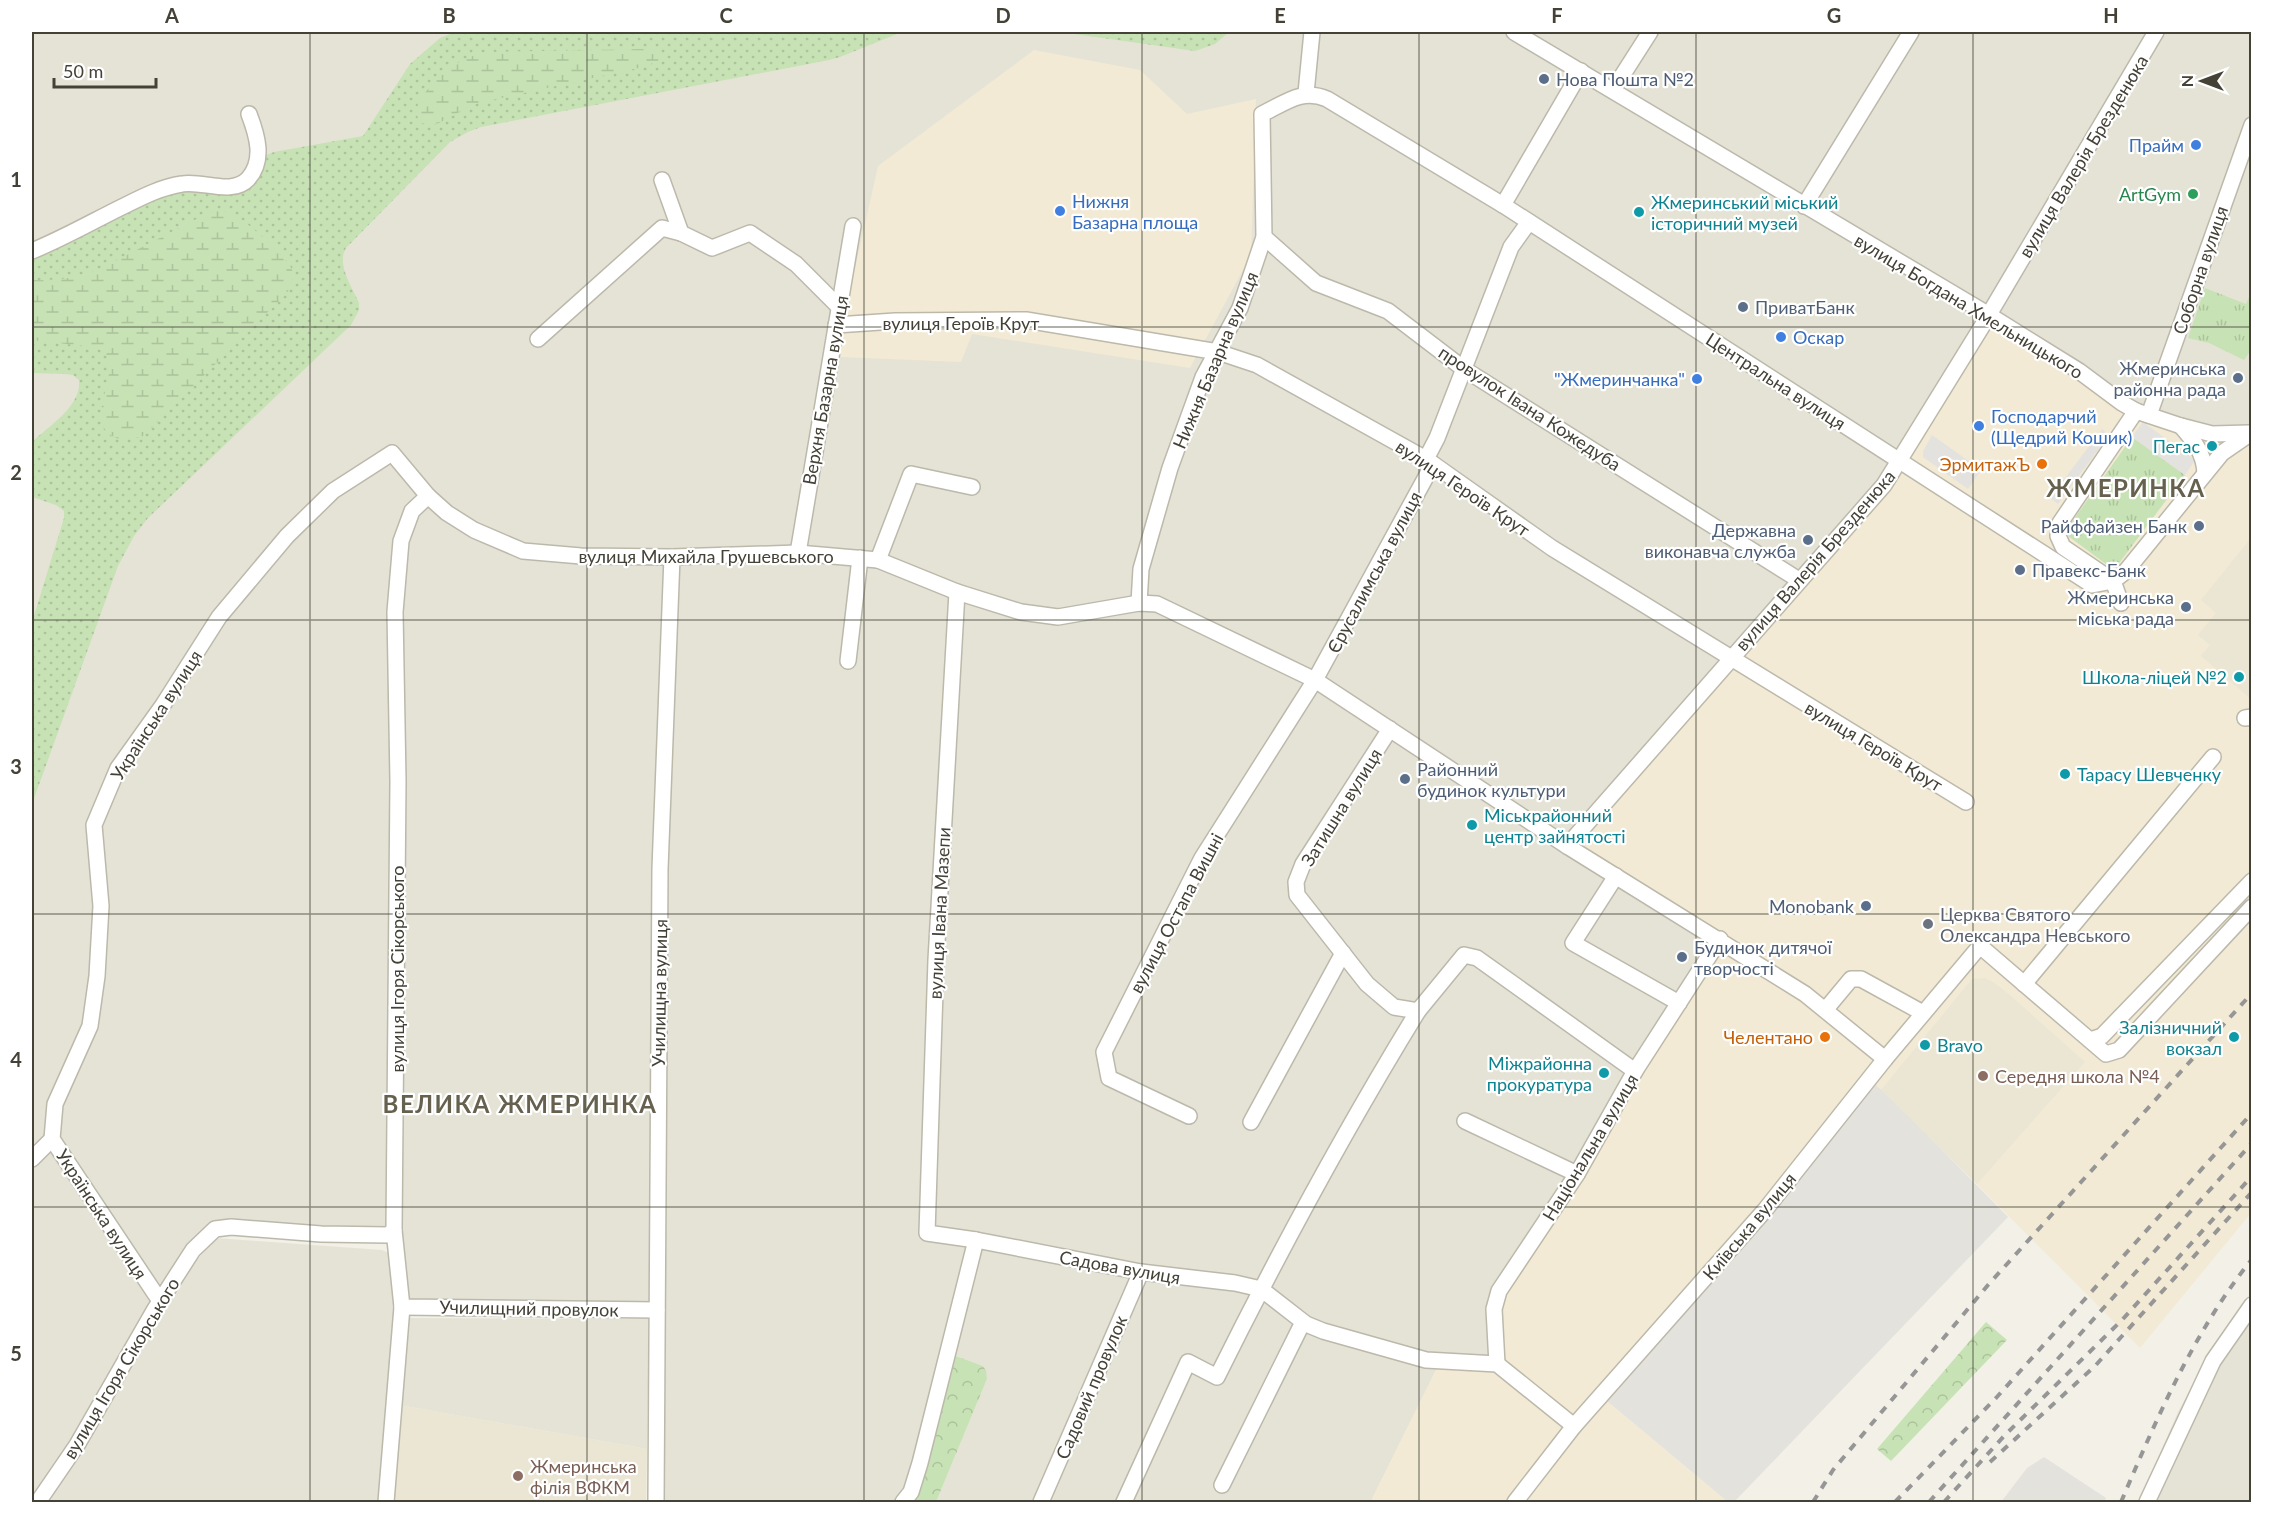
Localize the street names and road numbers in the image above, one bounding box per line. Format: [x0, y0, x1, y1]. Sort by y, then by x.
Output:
street label: вулиця Валерія Брезденюка [2014, 51, 2152, 261]
street label: Соборна вулиця [2168, 203, 2232, 337]
street label: вулиця Богдана Хмельницького [1851, 229, 2087, 383]
street label: Нижня Базарна вулиця [1168, 268, 1262, 452]
street label: Верхня Базарна вулиця [798, 294, 852, 486]
street label: вулиця Героїв Крут [883, 312, 1039, 334]
street label: Центральна вулиця [1702, 328, 1850, 434]
street label: провулок Івана Кожедуба [1435, 341, 1625, 475]
street label: вулиця Героїв Крут [1392, 435, 1534, 541]
street label: вулиця Валерія Брезденюка [1730, 465, 1900, 655]
street label: Єрусалимська вулиця [1322, 487, 1426, 657]
street label: вулиця Михайла Грушевського [578, 545, 834, 567]
street label: Українська вулиця [106, 646, 206, 784]
street label: вулиця Героїв Крут [1801, 696, 1947, 796]
street label: Затишна вулиця [1296, 744, 1386, 870]
street label: вулиця Івана Мазепи [924, 826, 954, 1000]
street label: вулиця Остапа Вишні [1125, 829, 1227, 997]
street label: вулиця Ігоря Сікорського [386, 865, 408, 1073]
street label: Училищна вулиця [647, 919, 671, 1067]
street label: Національна вулиця [1537, 1070, 1643, 1224]
street label: Українська вулиця [52, 1145, 152, 1283]
street label: Київська вулиця [1698, 1168, 1800, 1284]
street label: Садова вулиця [1058, 1246, 1182, 1288]
street label: вулиця Ігоря Сікорського [58, 1274, 184, 1462]
street label: Училищний провулок [439, 1295, 620, 1321]
street label: Садовий провулок [1051, 1311, 1131, 1462]

